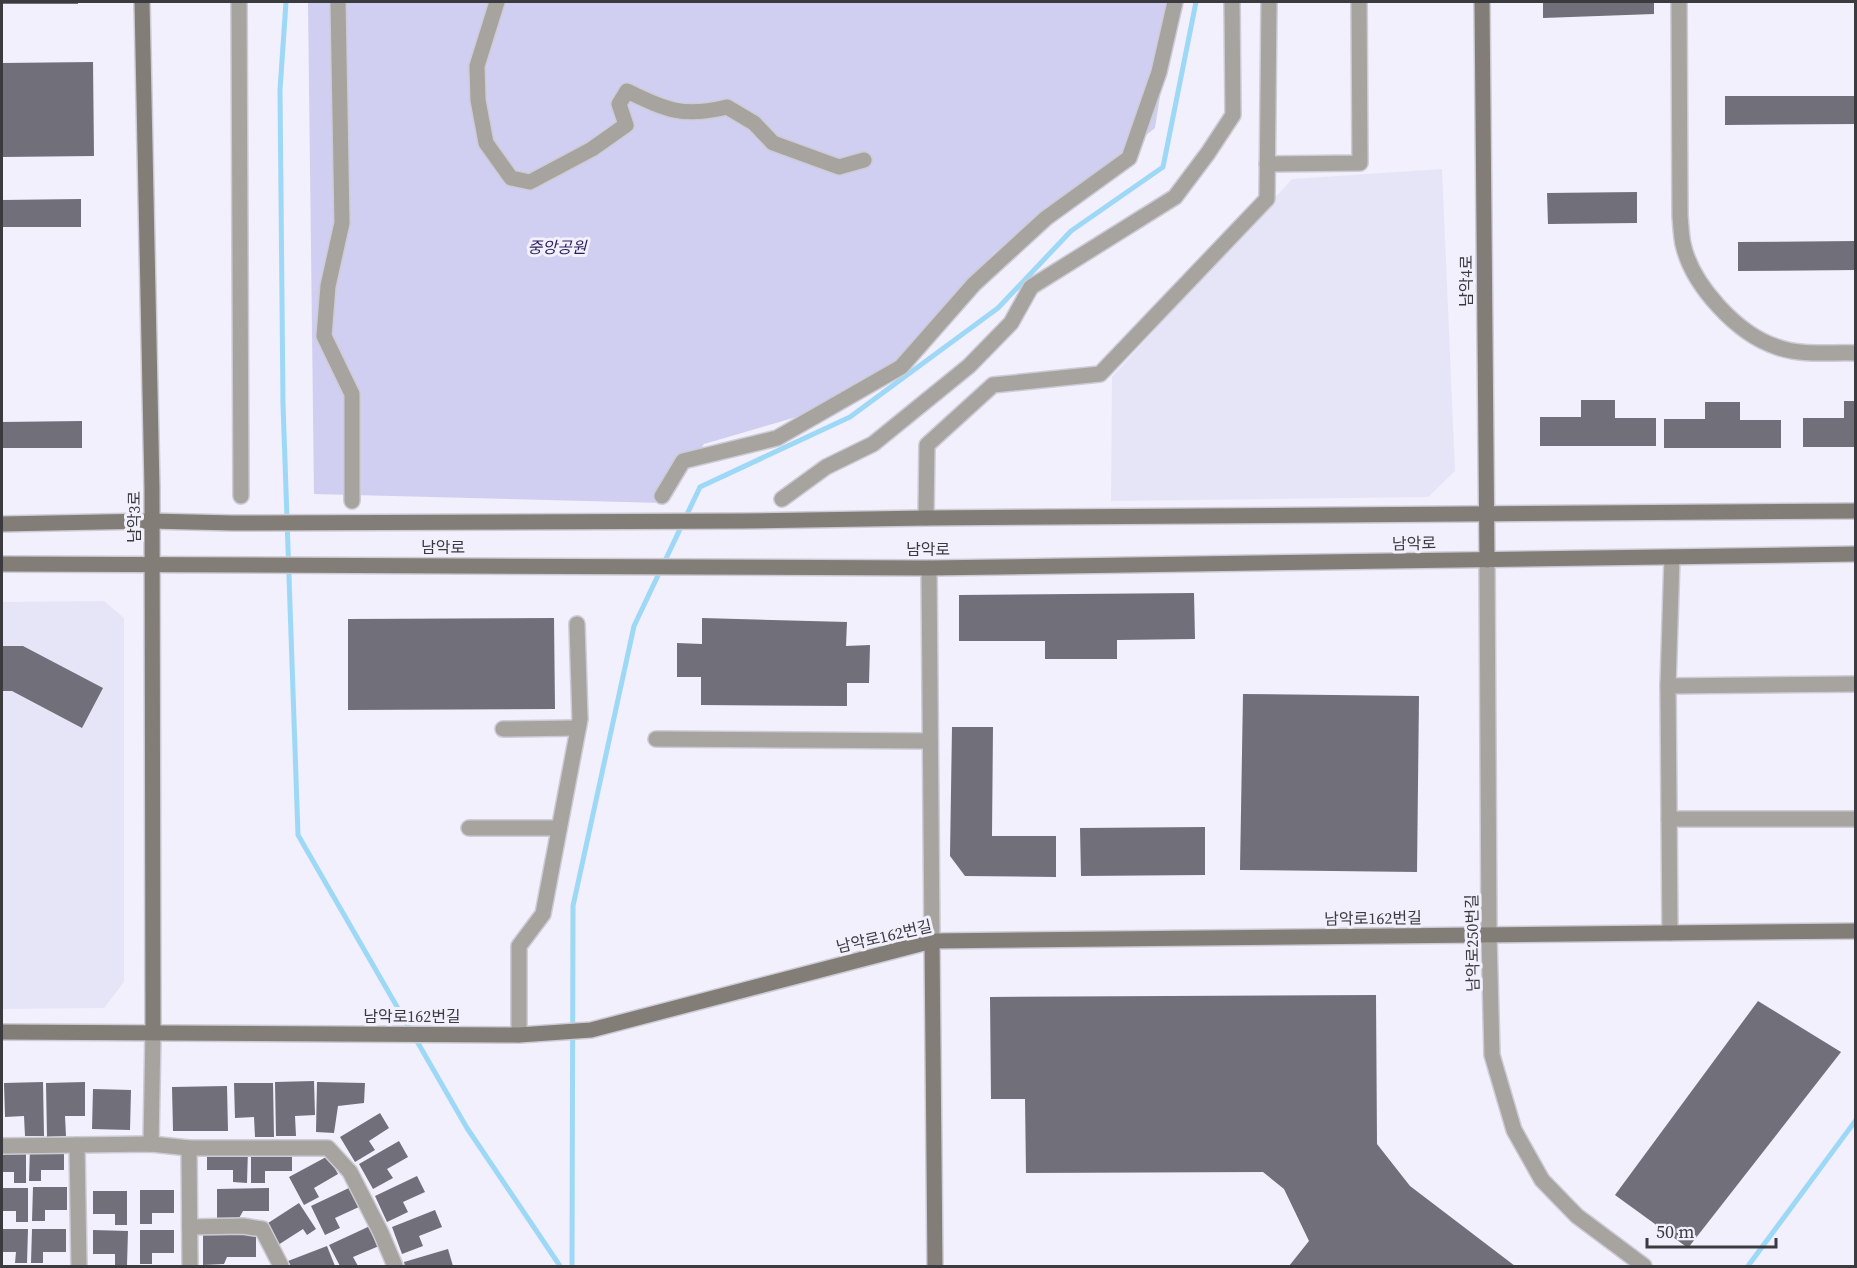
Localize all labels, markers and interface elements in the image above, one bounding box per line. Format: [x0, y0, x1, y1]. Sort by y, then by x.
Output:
park label: 중앙공원 [528, 236, 588, 258]
street label: 남악4로 [1455, 255, 1477, 307]
street label: 남악3로 [123, 491, 145, 543]
street label: 남악로 [1392, 532, 1437, 554]
street label: 남악로 [421, 536, 465, 558]
street label: 남악로 [906, 538, 950, 560]
street label: 남악로250번길 [1460, 894, 1484, 992]
street label: 남악로162번길 [1324, 906, 1422, 930]
street label: 남악로162번길 [834, 914, 934, 958]
street label: 남악로162번길 [363, 1005, 461, 1027]
scale bar [1647, 1211, 1776, 1249]
text: 50 m [1656, 1219, 1694, 1244]

